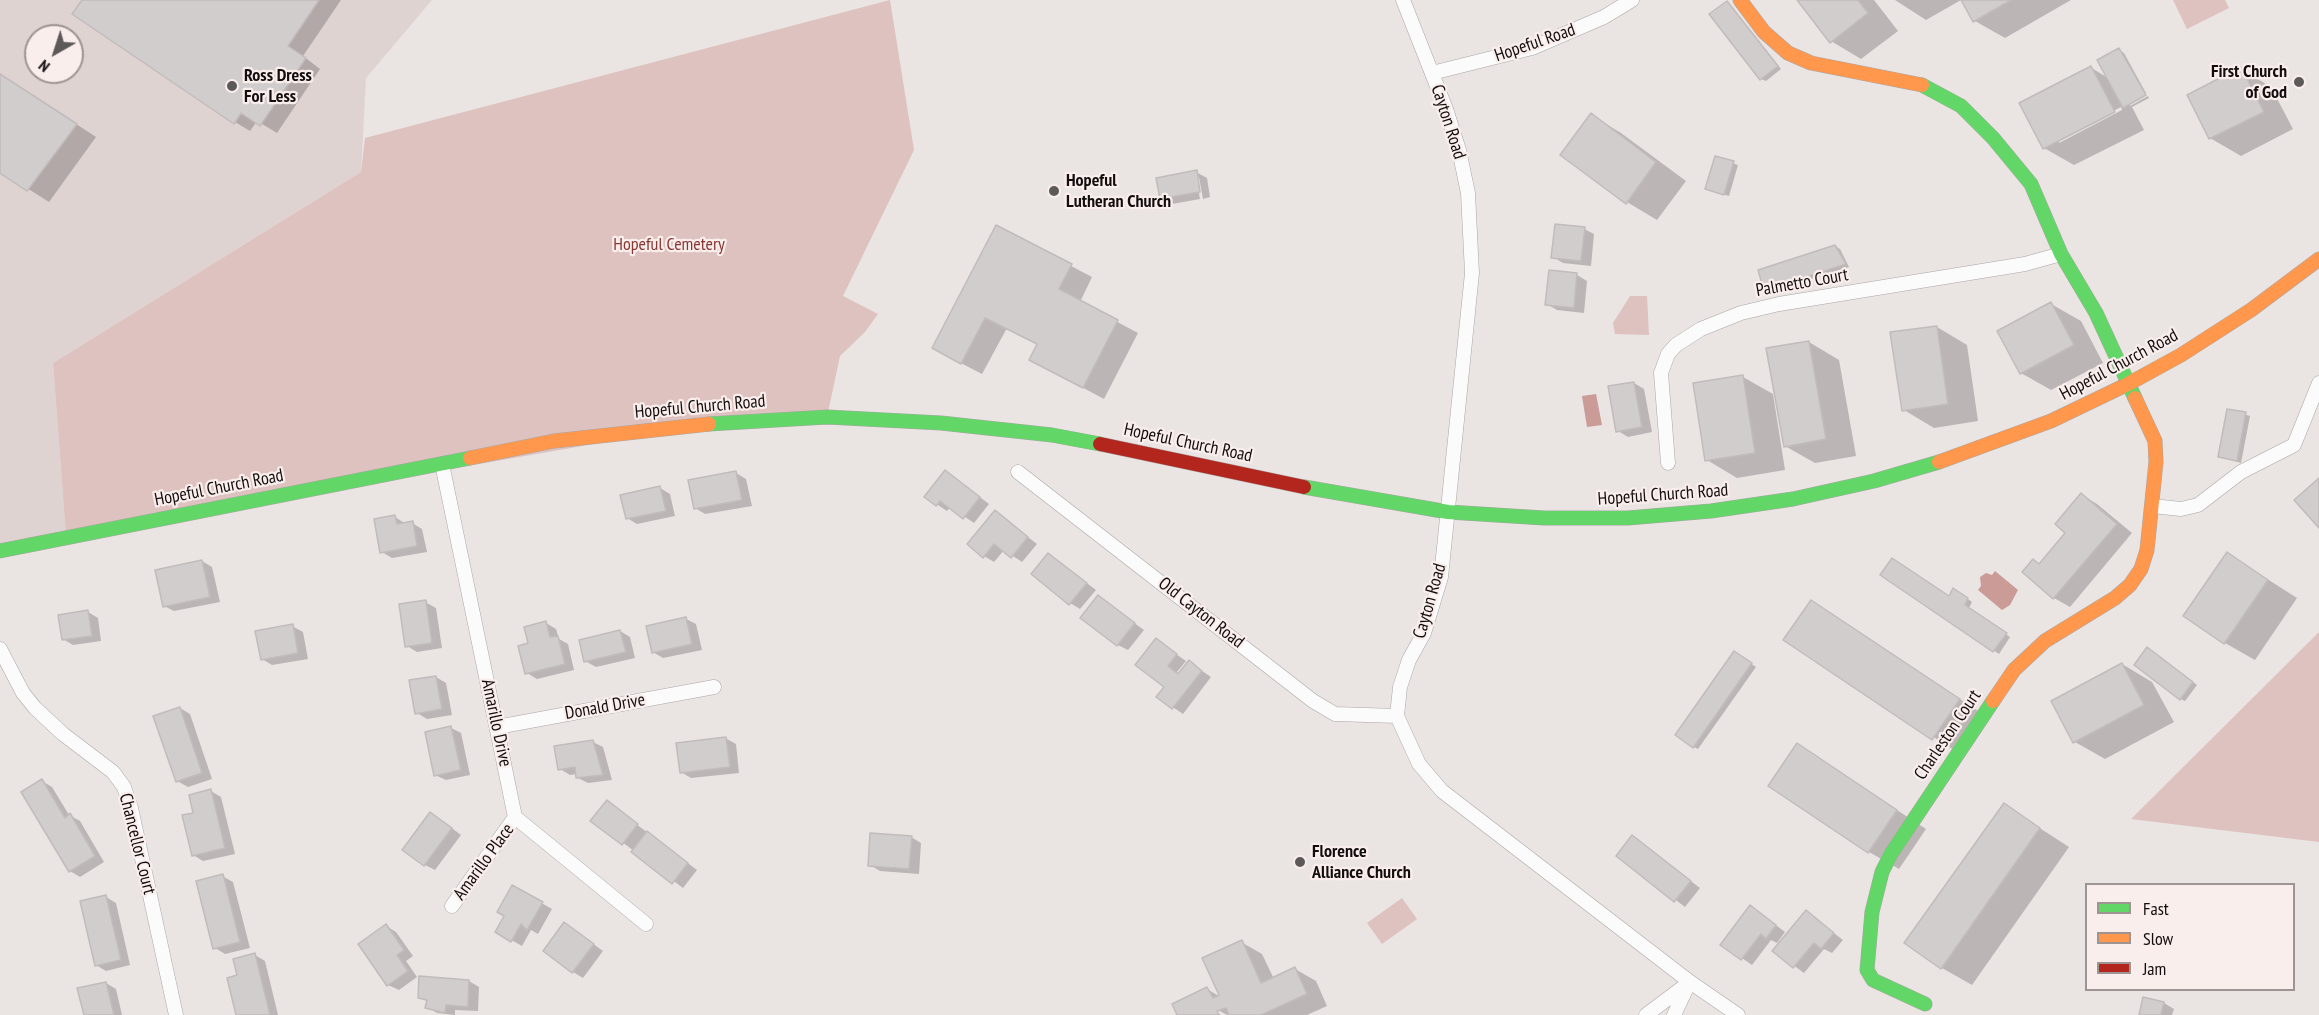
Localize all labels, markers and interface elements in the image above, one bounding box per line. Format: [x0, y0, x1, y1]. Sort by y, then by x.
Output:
street label: Hopeful Road [1492, 19, 1578, 67]
north arrow [24, 24, 84, 84]
text: N [34, 56, 54, 77]
place label: First Church of God [2211, 61, 2287, 104]
place label: Ross Dress For Less [244, 65, 312, 107]
marker: First Church of God [2292, 75, 2306, 89]
marker: Ross Dress For Less [225, 79, 239, 93]
street label: Cayton Road [1426, 82, 1470, 162]
place label: Hopeful Lutheran Church [1066, 170, 1171, 213]
marker: Hopeful Lutheran Church [1047, 184, 1061, 198]
park label: Hopeful Cemetery [613, 234, 725, 256]
street label: Palmetto Court [1754, 264, 1850, 302]
street label: Hopeful Church Road [2056, 325, 2182, 405]
street label: Hopeful Church Road [634, 391, 766, 423]
street label: Hopeful Church Road [1122, 419, 1254, 467]
street label: Hopeful Church Road [153, 465, 285, 511]
street label: Hopeful Church Road [1597, 480, 1729, 510]
street label: Cayton Road [1409, 561, 1451, 641]
street label: Old Cayton Road [1154, 573, 1248, 653]
street label: Amarillo Drive [476, 677, 516, 769]
street label: Charleston Court [1910, 686, 1986, 784]
street label: Donald Drive [563, 689, 647, 725]
street label: Chancellor Court [114, 791, 160, 897]
street label: Amarillo Place [449, 820, 519, 904]
place label: Florence Alliance Church [1312, 841, 1411, 884]
marker: Florence Alliance Church [1293, 855, 1307, 869]
legend [2085, 883, 2295, 991]
text: Fast [2143, 897, 2169, 920]
text: Slow [2143, 927, 2173, 950]
text: Jam [2143, 957, 2166, 980]

